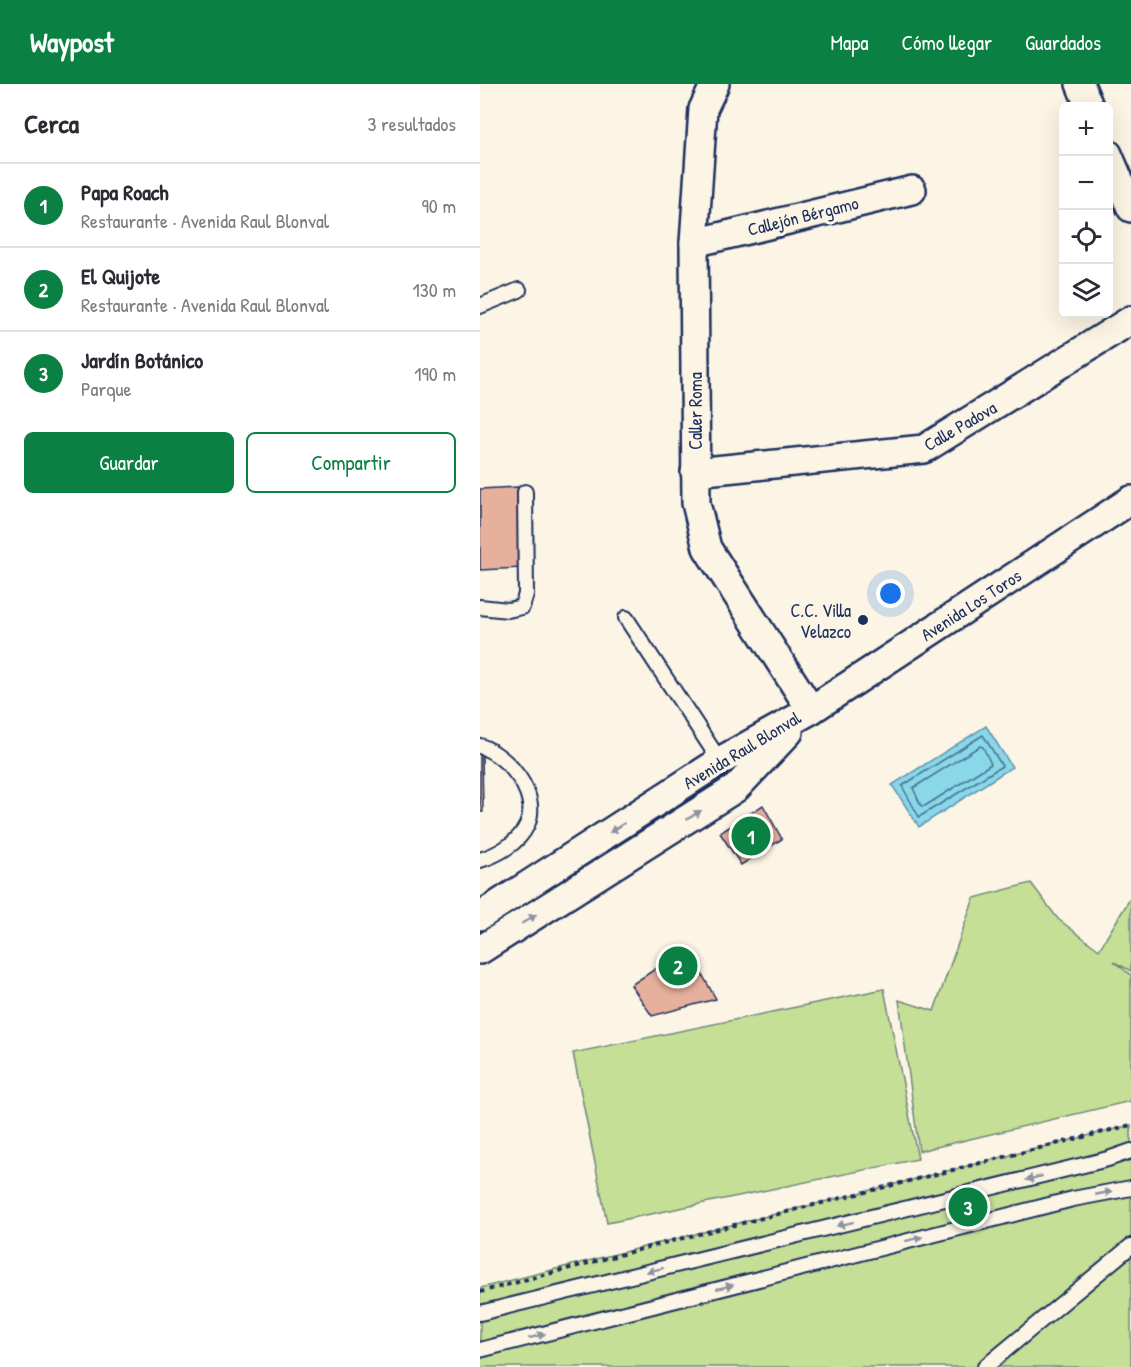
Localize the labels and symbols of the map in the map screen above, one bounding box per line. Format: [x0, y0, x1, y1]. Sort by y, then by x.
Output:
street label: Callejón Bérgamo [745, 190, 861, 242]
street label: Caller Roma [683, 372, 708, 450]
street label: Calle Padova [919, 395, 1001, 457]
street label: Avenida Los Toros [916, 563, 1026, 647]
your location [876, 579, 905, 608]
place label: C.C. Villa Velazco [790, 598, 851, 644]
marker: C.C. Villa Velazco [856, 613, 870, 627]
street label: Avenida Raul Blonval [678, 705, 806, 795]
one-way arrow [686, 809, 702, 820]
pin: 1 [732, 814, 770, 858]
one-way arrow [609, 822, 625, 833]
one-way arrow [521, 913, 537, 925]
pin: 2 [658, 944, 698, 988]
one-way arrow [1025, 1173, 1043, 1183]
pin: 3 [948, 1184, 988, 1230]
one-way arrow [1095, 1188, 1114, 1197]
one-way arrow [836, 1219, 854, 1229]
one-way arrow [905, 1234, 924, 1244]
one-way arrow [646, 1266, 665, 1276]
one-way arrow [716, 1282, 735, 1292]
one-way arrow [527, 1330, 546, 1340]

